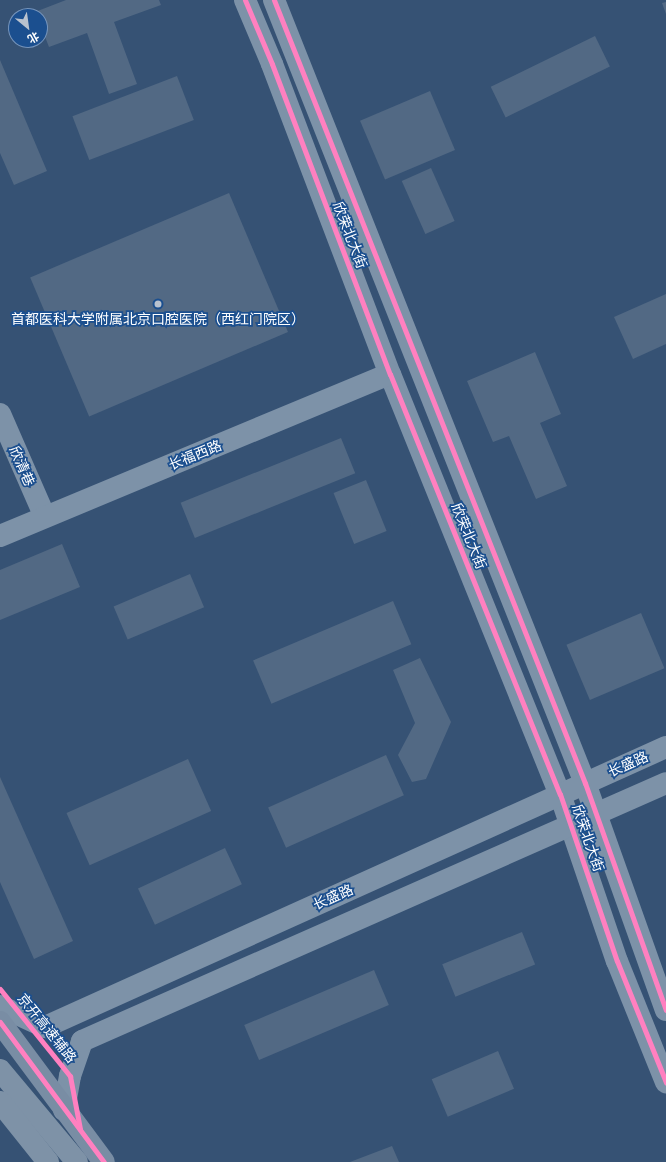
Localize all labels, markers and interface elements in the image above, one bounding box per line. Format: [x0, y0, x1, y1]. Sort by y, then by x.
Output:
north arrow [8, 8, 48, 48]
text: 北 [25, 28, 42, 47]
street label: 欣荣北大街 [330, 199, 370, 271]
marker: 首都医科大学附属北京口腔医院（西红门院区） [153, 299, 163, 309]
place label: 首都医科大学附属北京口腔医院（西红门院区） [11, 311, 305, 327]
street label: 长福西路 [166, 437, 224, 473]
street label: 欣清巷 [6, 443, 38, 489]
street label: 欣荣北大街 [448, 500, 490, 572]
street label: 长盛路 [605, 748, 651, 780]
street label: 欣荣北大街 [569, 802, 607, 874]
street label: 长盛路 [310, 881, 356, 913]
street label: 京开高速辅路 [14, 990, 80, 1066]

